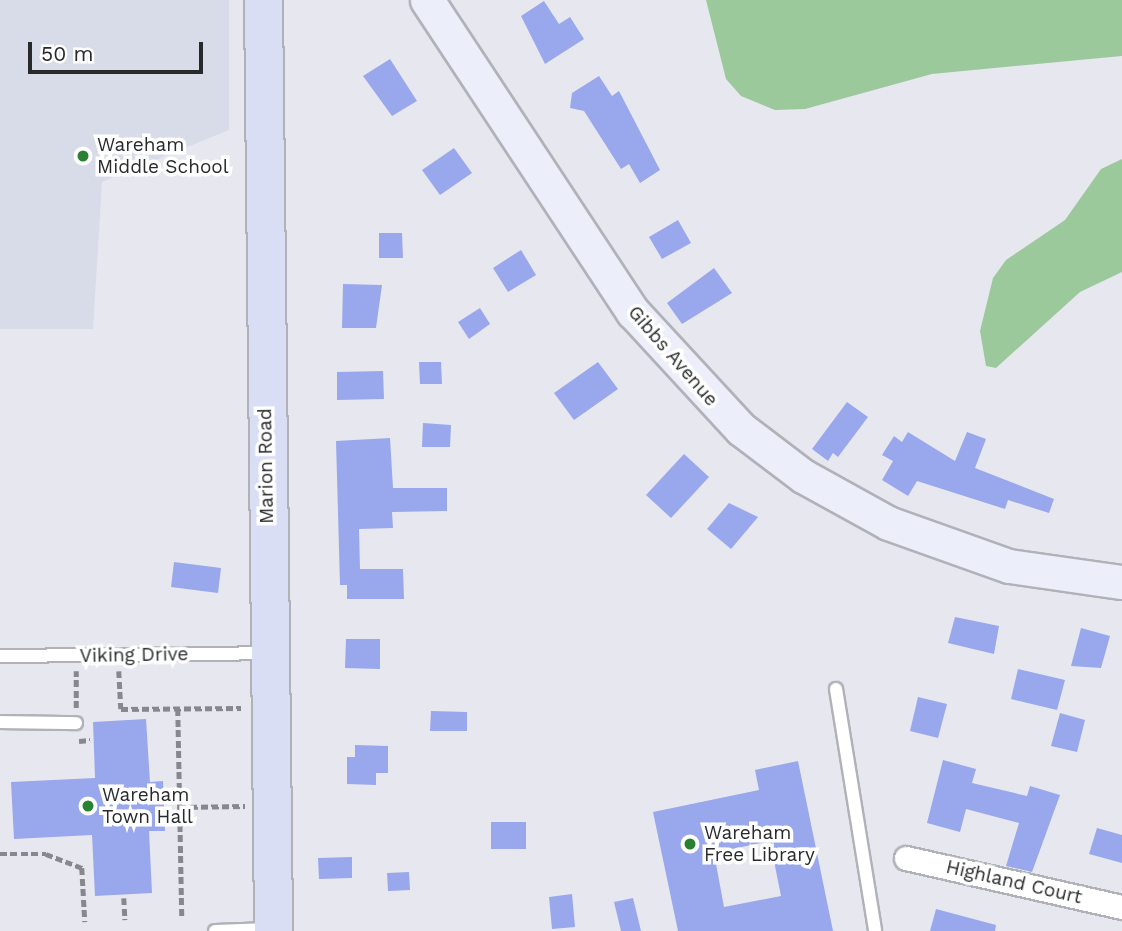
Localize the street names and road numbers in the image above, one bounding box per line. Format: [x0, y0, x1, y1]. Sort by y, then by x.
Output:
street label: Gibbs Avenue [623, 301, 723, 411]
street label: Marion Road [254, 408, 278, 524]
street label: Viking Drive [79, 643, 189, 667]
street label: Highland Court [944, 855, 1084, 909]

